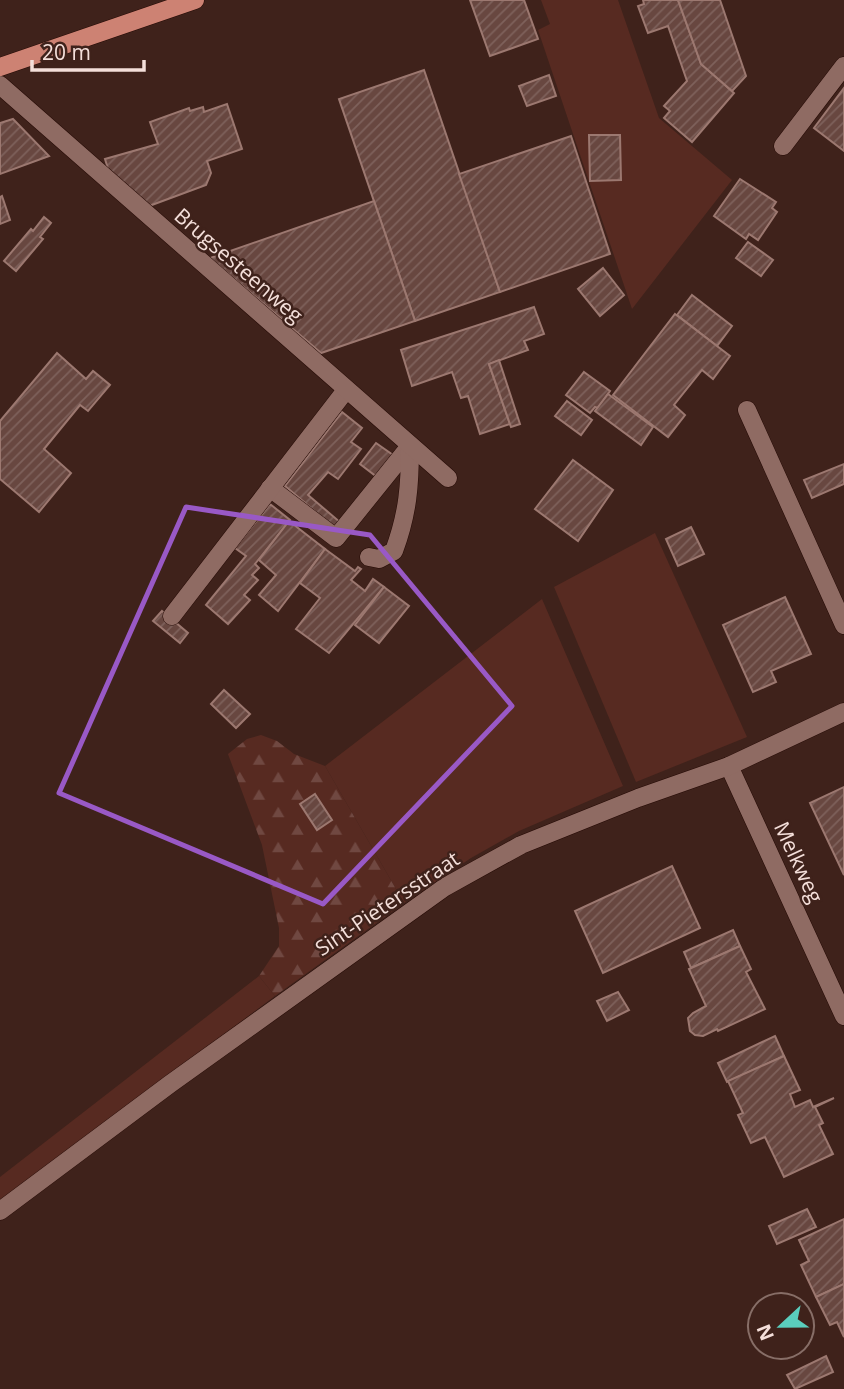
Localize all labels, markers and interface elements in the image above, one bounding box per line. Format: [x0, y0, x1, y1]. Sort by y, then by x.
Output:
scale bar [32, 28, 144, 72]
text: 20 m [42, 38, 91, 66]
street label: Brugsesteenweg [169, 201, 309, 329]
street label: Melkweg [768, 817, 830, 907]
street label: Sint-Pietersstraat [309, 844, 465, 962]
north arrow [746, 1291, 816, 1361]
text: N [750, 1320, 780, 1344]

